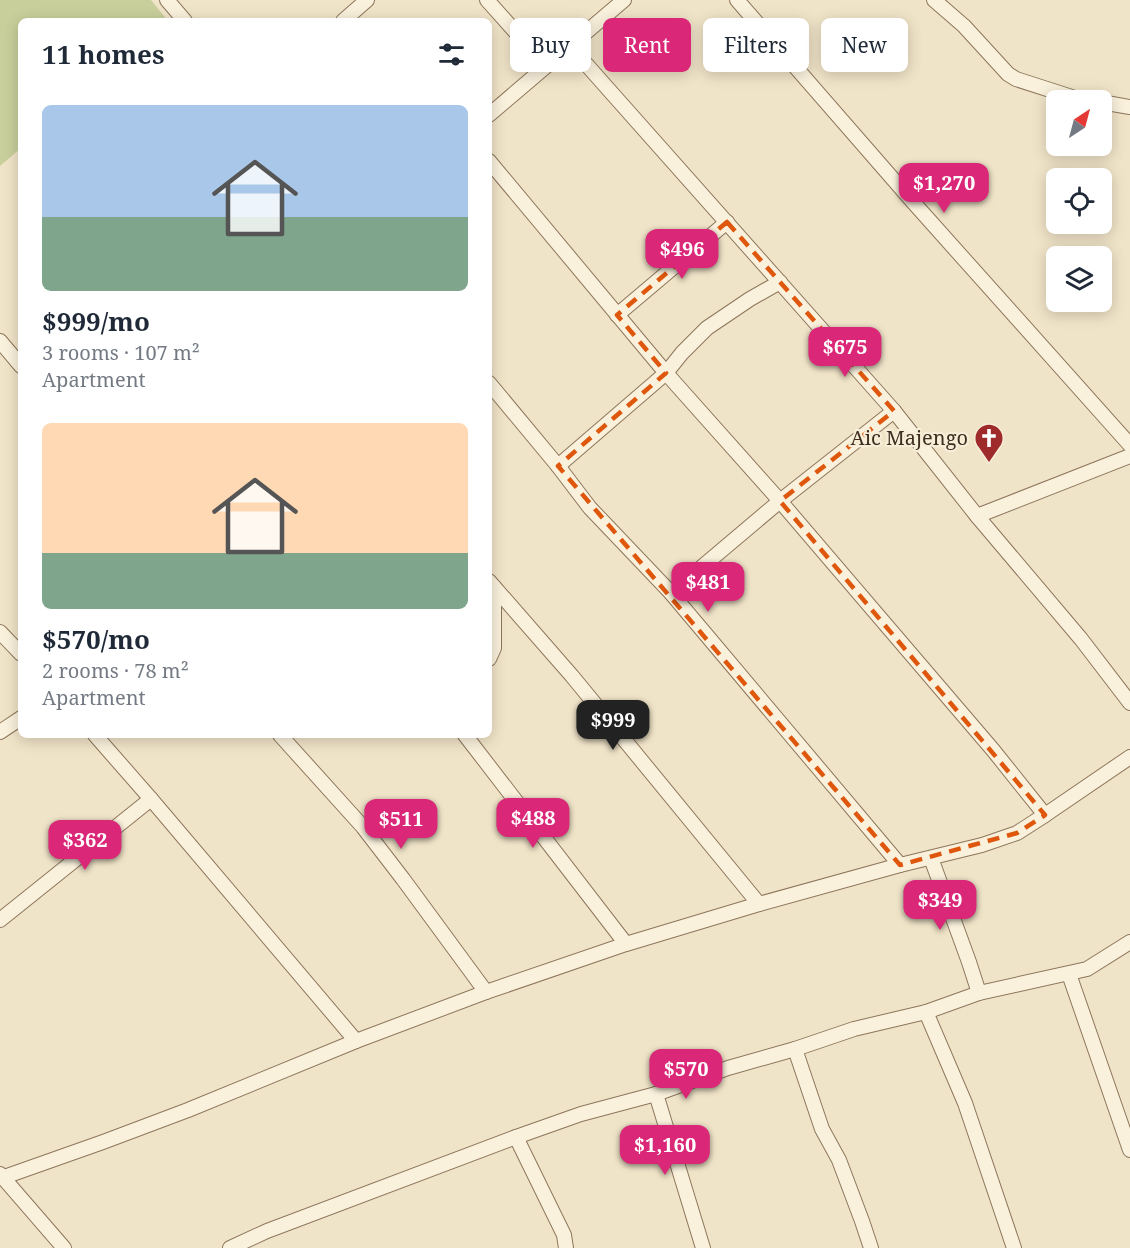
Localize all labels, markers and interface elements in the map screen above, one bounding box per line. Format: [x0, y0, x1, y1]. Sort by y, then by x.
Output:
chip: Buy [510, 18, 591, 72]
chip: Rent [603, 18, 691, 72]
chip: Filters [703, 18, 809, 72]
chip: New [821, 18, 908, 72]
text: 11 homes [42, 36, 164, 72]
icon: filters [435, 38, 468, 71]
north arrow [1046, 90, 1112, 156]
map controls [1046, 90, 1112, 312]
icon: home [201, 144, 309, 252]
pin: $1,270 [895, 163, 993, 214]
button: locate [1046, 168, 1112, 234]
text: $1,270 [913, 169, 975, 196]
pin: $496 [646, 229, 718, 280]
text: $496 [659, 235, 705, 262]
button: layers [1046, 246, 1112, 312]
text: $999/mo [42, 303, 150, 339]
pin: $675 [809, 327, 881, 378]
text: $675 [822, 333, 868, 360]
text: 3 rooms · 107 m² [42, 339, 200, 366]
text: Apartment [42, 366, 146, 393]
church icon: Aic Majengo [973, 422, 1005, 464]
place label: Aic Majengo [851, 424, 968, 451]
icon: home [201, 462, 309, 570]
pin: $481 [672, 562, 744, 613]
text: $481 [685, 568, 731, 595]
text: $570/mo [42, 621, 150, 657]
text: 2 rooms · 78 m² [42, 657, 189, 684]
text: Apartment [42, 684, 146, 711]
pin: $999 [577, 700, 649, 751]
text: $999 [590, 706, 636, 733]
pin: $488 [497, 798, 569, 849]
pin: $511 [365, 799, 437, 850]
text: $488 [510, 804, 556, 831]
text: $511 [378, 805, 424, 832]
pin: $362 [49, 820, 121, 871]
text: $362 [62, 826, 108, 853]
pin: $349 [904, 880, 976, 931]
text: $349 [917, 886, 963, 913]
pin: $570 [650, 1049, 722, 1100]
text: $570 [663, 1055, 709, 1082]
pin: $1,160 [616, 1125, 714, 1176]
text: $1,160 [634, 1131, 696, 1158]

